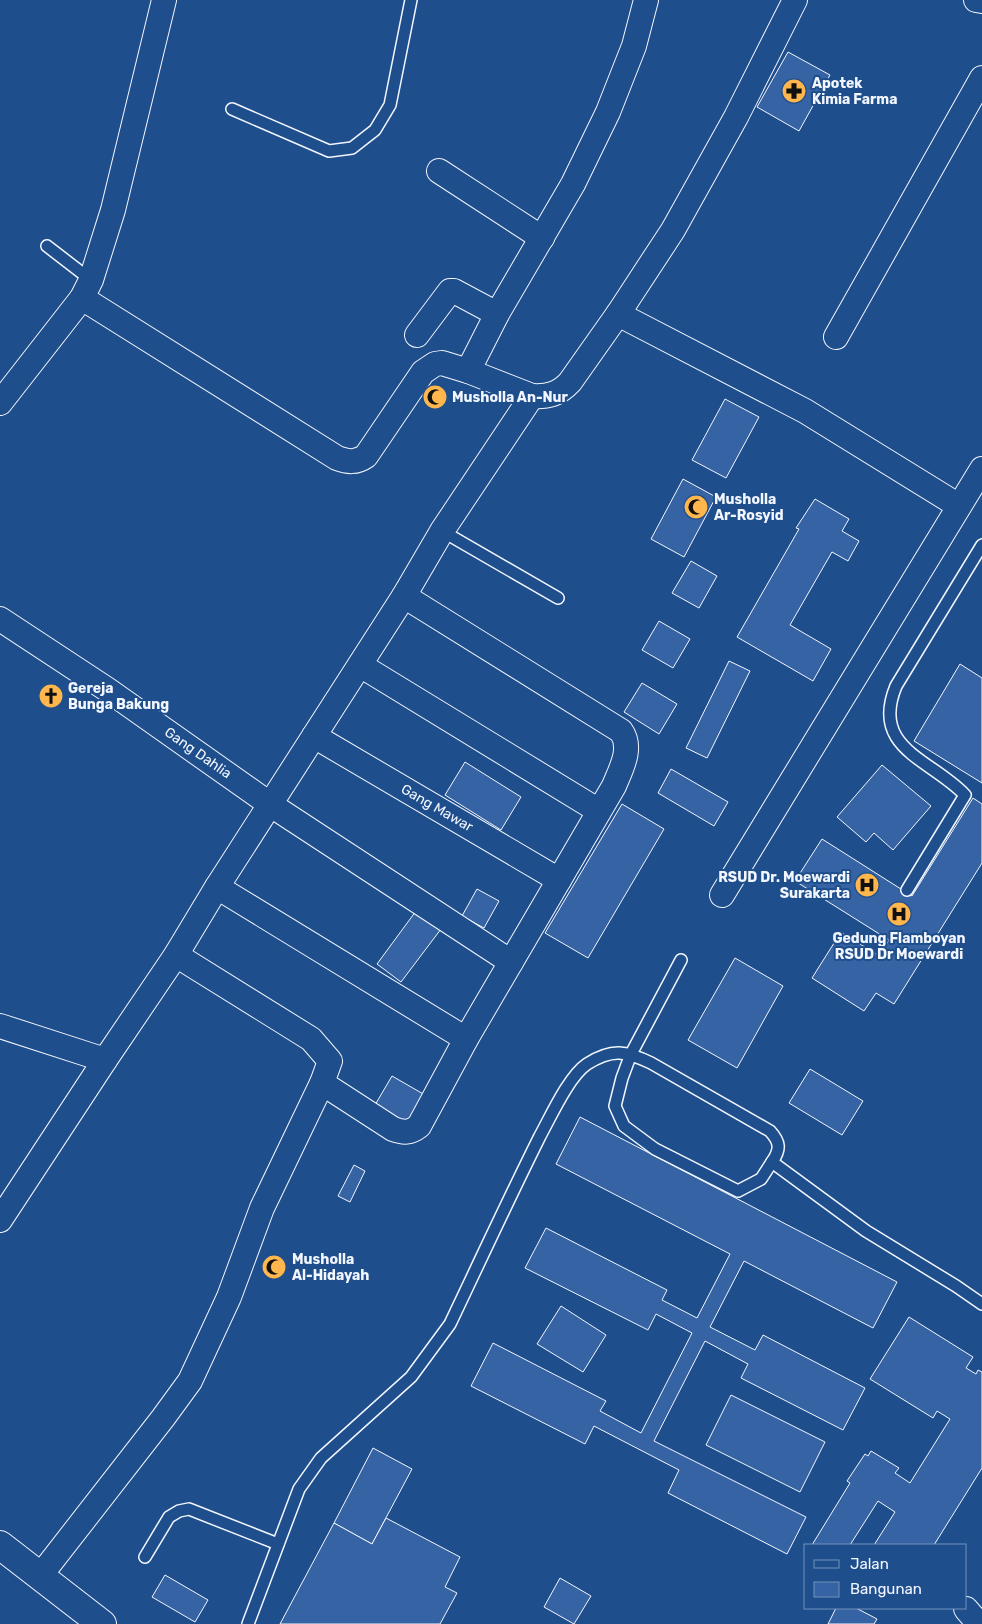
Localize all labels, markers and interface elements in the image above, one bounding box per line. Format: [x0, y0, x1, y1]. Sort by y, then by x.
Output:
place label: Apotek Kimia Farma [812, 75, 897, 108]
pharmacy icon: Apotek Kimia Farma [781, 78, 807, 104]
mosque icon: Musholla An-Nur [422, 384, 448, 410]
place label: Musholla An-Nur [452, 389, 569, 406]
place label: Musholla Ar-Rosyid [714, 491, 784, 524]
mosque icon: Musholla Ar-Rosyid [683, 494, 709, 520]
place label: Gereja Bunga Bakung [68, 680, 169, 713]
church icon: Gereja Bunga Bakung [38, 683, 64, 709]
street label: Gang Dahlia [161, 724, 235, 782]
street label: Gang Mawar [398, 781, 477, 836]
place label: RSUD Dr. Moewardi Surakarta [718, 869, 850, 902]
hospital icon: RSUD Dr. Moewardi Surakarta [854, 872, 880, 898]
hospital icon: Gedung Flamboyan RSUD Dr Moewardi [886, 901, 912, 927]
place label: Gedung Flamboyan RSUD Dr Moewardi [832, 930, 966, 963]
place label: Musholla Al-Hidayah [292, 1251, 369, 1284]
mosque icon: Musholla Al-Hidayah [261, 1254, 287, 1280]
legend [804, 1544, 967, 1609]
text: Jalan [850, 1555, 889, 1573]
text: Bangunan [850, 1580, 922, 1598]

